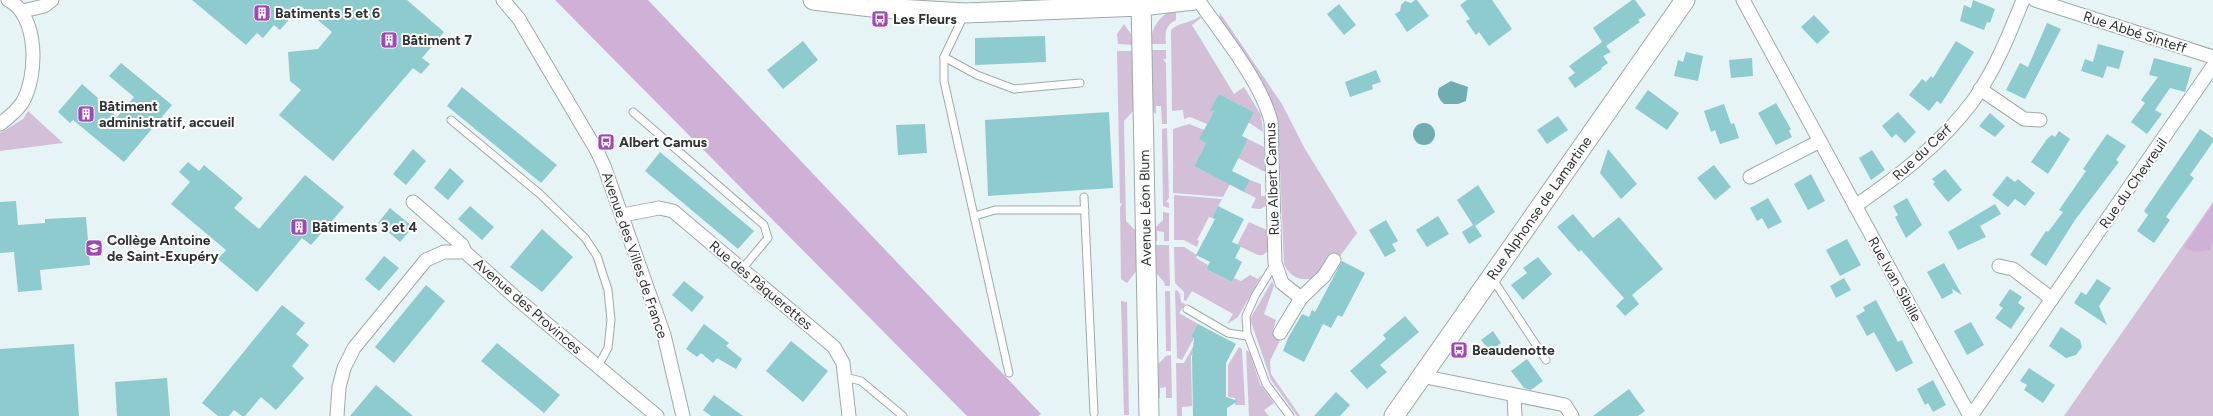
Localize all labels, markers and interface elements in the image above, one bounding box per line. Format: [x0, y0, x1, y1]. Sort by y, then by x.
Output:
building icon: Batiments 5 et 6 [252, 3, 272, 23]
place label: Batiments 5 et 6 [275, 5, 380, 22]
street label: Rue Abbé Sinteff [2081, 8, 2189, 57]
bus stop icon: Les Fleurs [870, 9, 890, 29]
place label: Les Fleurs [893, 11, 957, 28]
building icon: Bâtiment 7 [379, 30, 399, 50]
place label: Bâtiment 7 [402, 32, 472, 49]
place label: Bâtiment administratif, accueil [99, 98, 235, 131]
building icon: Bâtiment administratif, accueil [76, 104, 96, 124]
street label: Rue du Cerf [1889, 120, 1956, 184]
street label: Rue Albert Camus [1262, 122, 1283, 236]
bus stop icon: Albert Camus [596, 132, 616, 152]
street label: Rue Alphonse de Lamartine [1483, 133, 1596, 283]
place label: Albert Camus [619, 134, 708, 151]
street label: Rue du Chevreuil [2096, 135, 2171, 232]
street label: Avenue Léon Blum [1136, 150, 1155, 266]
street label: Avenue des Villes de France [598, 170, 671, 341]
building icon: Bâtiments 3 et 4 [289, 217, 309, 237]
place label: Bâtiments 3 et 4 [312, 219, 417, 236]
place label: Collège Antoine de Saint-Exupéry [107, 232, 220, 265]
street label: Rue Ivan Sibille [1864, 234, 1925, 325]
street label: Rue des Pâquerettes [706, 237, 816, 333]
school or university icon: Collège Antoine de Saint-Exupéry [84, 238, 104, 258]
street label: Avenue des Provinces [470, 255, 585, 358]
bus stop icon: Beaudenotte [1449, 340, 1469, 360]
place label: Beaudenotte [1472, 342, 1555, 359]

